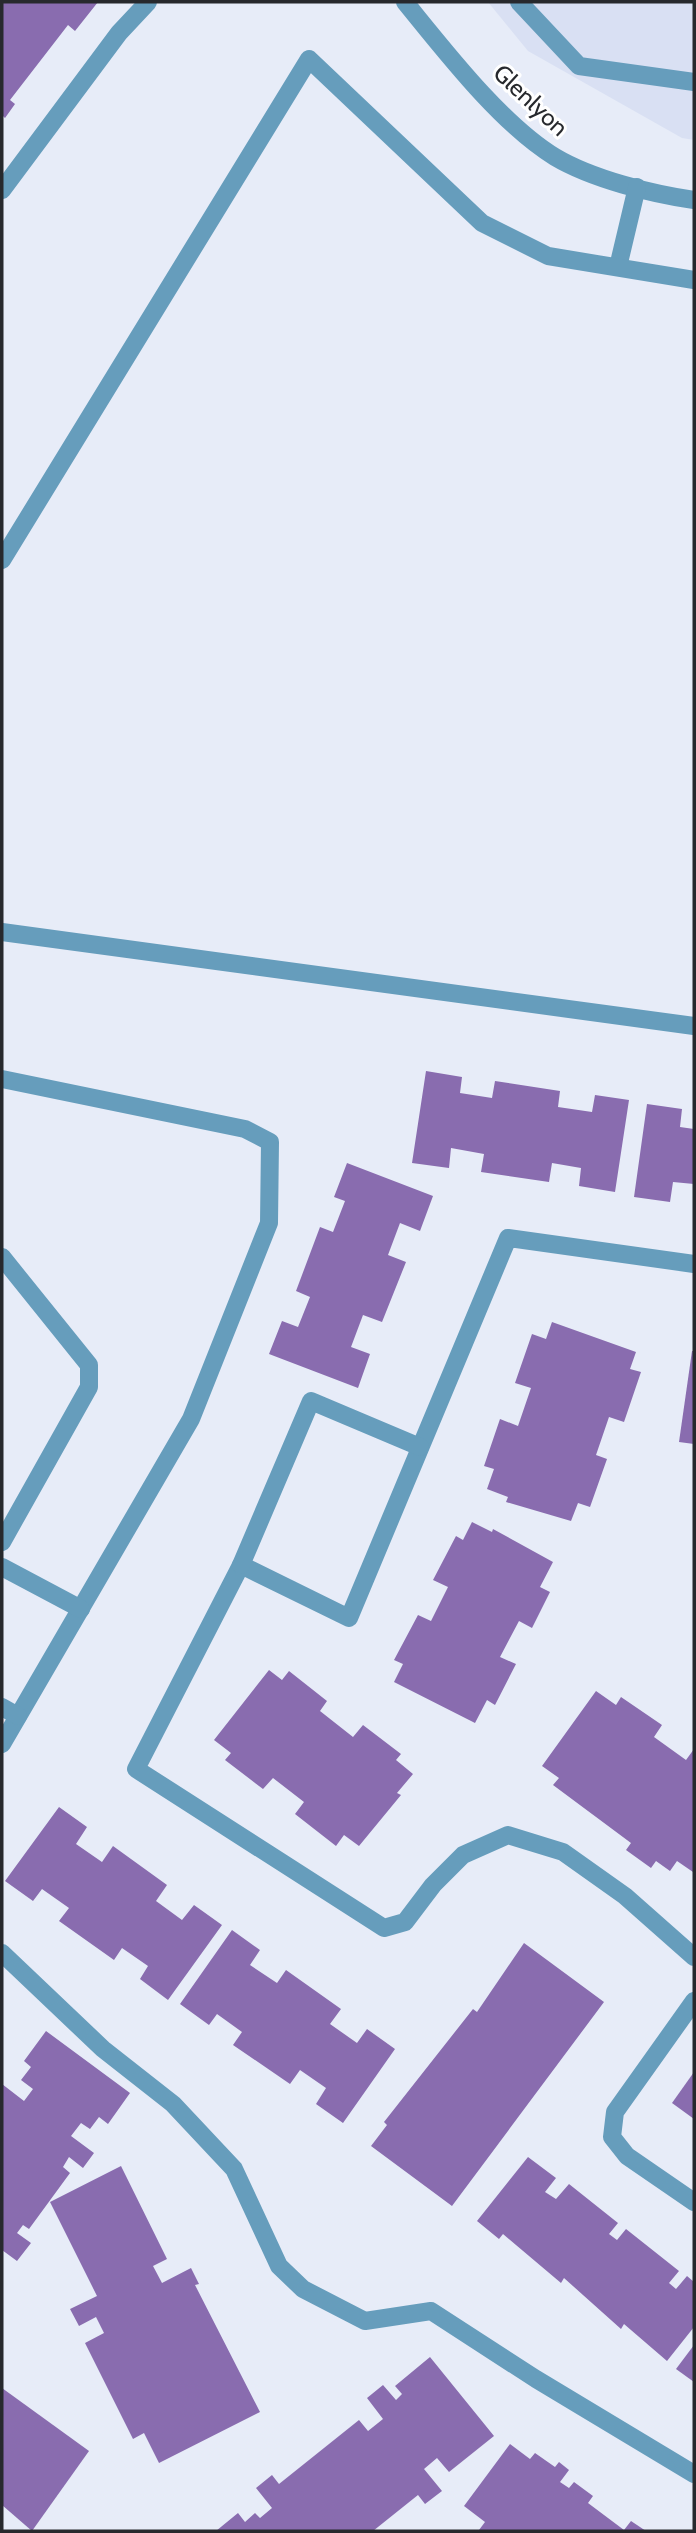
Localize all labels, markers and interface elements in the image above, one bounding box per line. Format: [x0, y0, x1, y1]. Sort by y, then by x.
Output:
street label: Glenlyon [488, 58, 574, 142]

